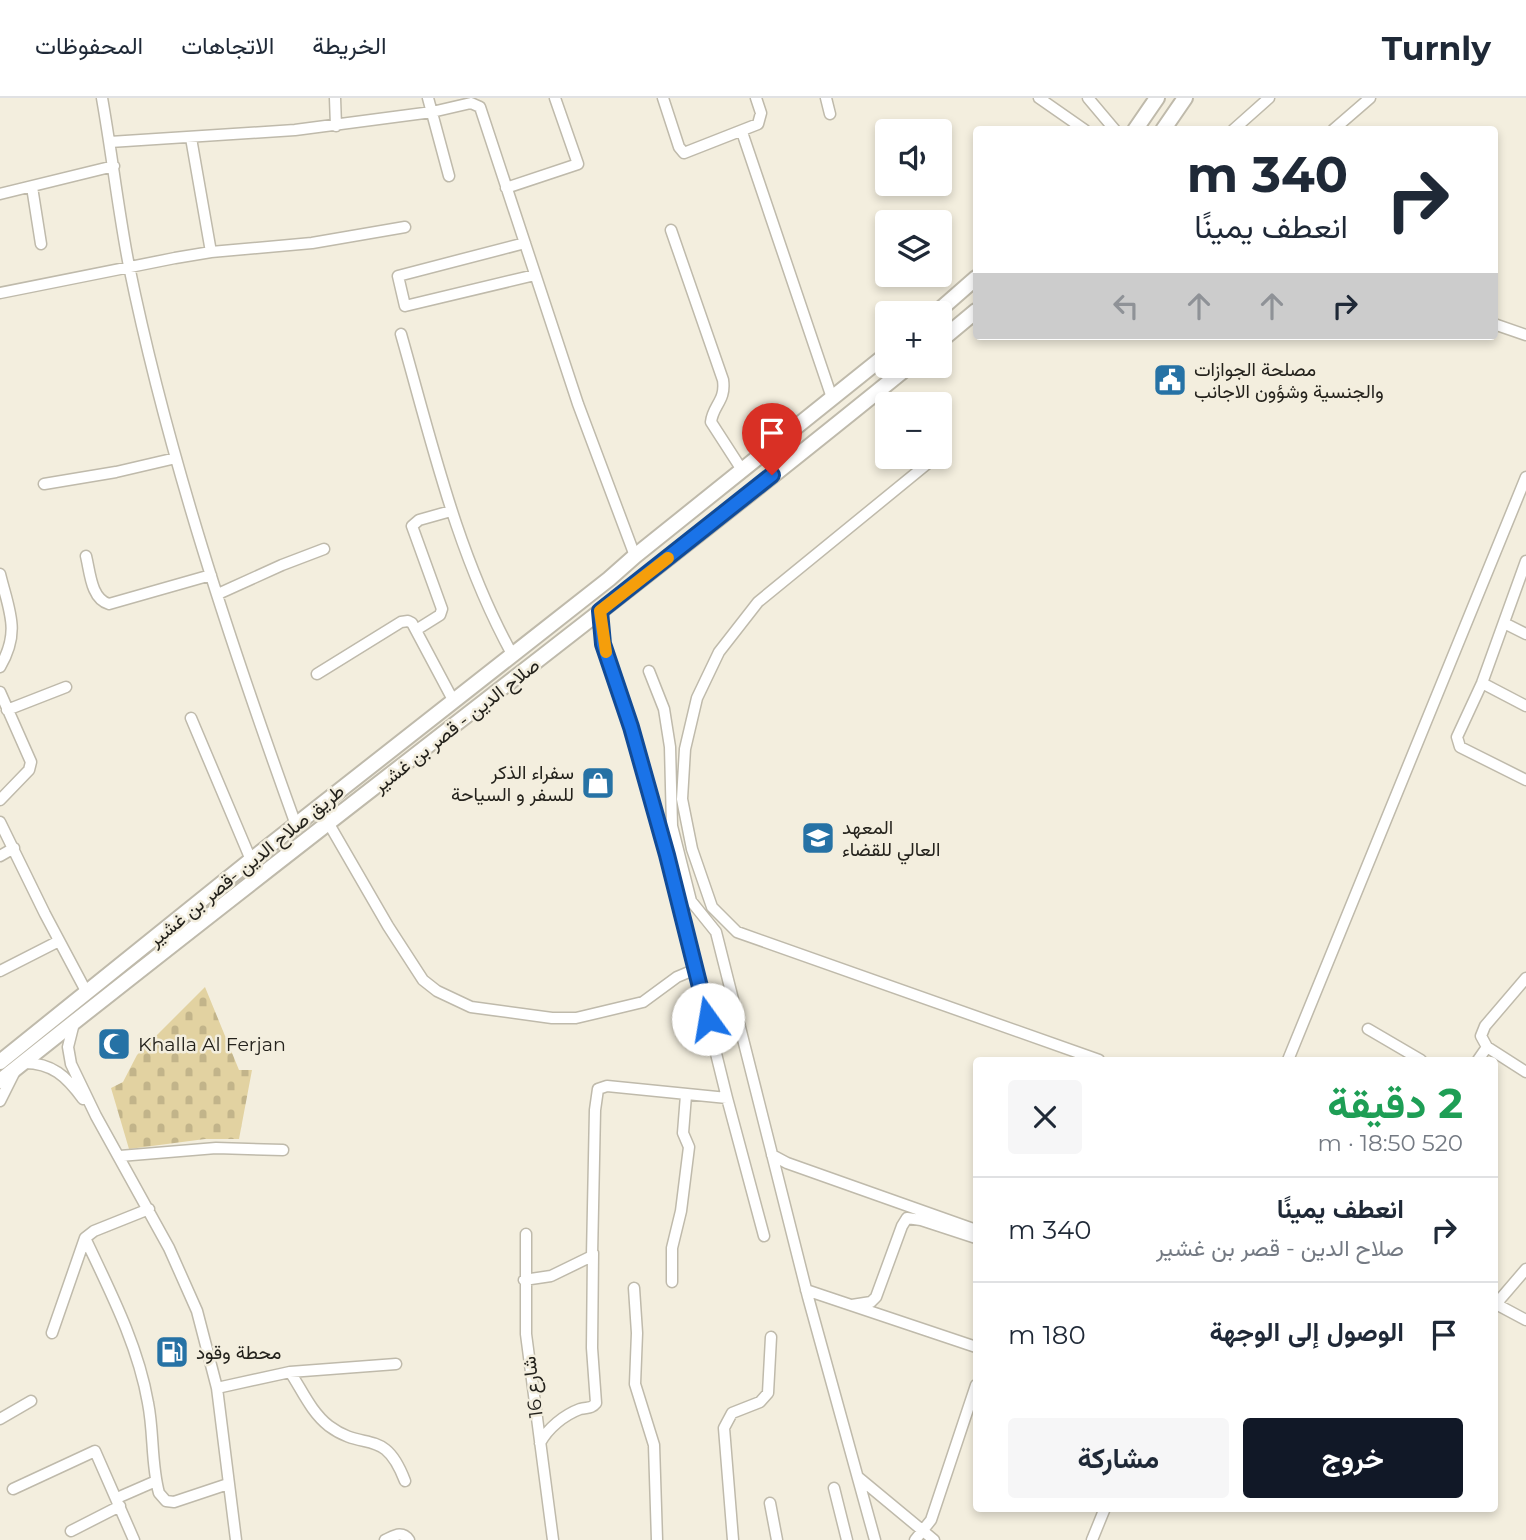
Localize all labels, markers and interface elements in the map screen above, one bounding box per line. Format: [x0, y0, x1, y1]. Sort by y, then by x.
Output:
text: Turnly [1382, 28, 1491, 68]
text: المحفوظات [35, 31, 143, 60]
text: الاتجاهات [181, 31, 274, 60]
text: الخريطة [312, 31, 387, 60]
map controls [875, 119, 952, 469]
button: sound [875, 119, 952, 196]
text: 340 m [1187, 145, 1348, 204]
icon: right [1372, 154, 1463, 245]
text: انعطف يمينًا [1194, 207, 1348, 246]
button: layers [875, 210, 952, 287]
icon: left [1107, 287, 1145, 325]
icon: ahead [1180, 287, 1218, 325]
icon: ahead [1253, 287, 1291, 325]
icon: right [1326, 287, 1364, 325]
button: + [875, 301, 952, 378]
place label: مصلحة الجوازات والجنسية وشؤون الاجانب [1194, 358, 1384, 403]
public building icon: مصلحة الجوازات والجنسية وشؤون الاجانب [1151, 361, 1189, 399]
button: − [875, 392, 952, 469]
pin [742, 403, 802, 475]
icon: arrive [753, 414, 791, 452]
street label: صلاح الدين - قصر بن غشير [368, 653, 545, 799]
place label: سفراء الذكر للسفر و السياحة [451, 761, 574, 806]
shop icon: سفراء الذكر للسفر و السياحة [579, 764, 617, 802]
street label: طريق صلاح الدين -قصر بن غشير [143, 779, 349, 953]
place label: المعهد العالي للقضاء [842, 816, 940, 865]
school or university icon: المعهد العالي للقضاء [799, 819, 837, 857]
position arrow [671, 982, 745, 1056]
mosque icon: Khalla Al Ferjan [95, 1025, 133, 1063]
place label: Khalla Al Ferjan [138, 1033, 286, 1056]
text: 2 دقيقة [1327, 1077, 1463, 1129]
button: close [1008, 1080, 1082, 1154]
text: 520 m · 18:50 [1317, 1129, 1463, 1157]
text: انعطف يمينًا [1277, 1193, 1404, 1225]
icon: right [1425, 1211, 1463, 1249]
text: 340 m [1008, 1214, 1091, 1246]
text: صلاح الدين - قصر بن غشير [1156, 1234, 1404, 1262]
text: الوصول إلى الوجهة [1210, 1316, 1404, 1348]
icon: arrive [1425, 1316, 1463, 1354]
text: 180 m [1008, 1319, 1086, 1351]
fuel station icon: محطة وقود [153, 1333, 191, 1371]
place label: محطة وقود [196, 1341, 281, 1364]
street label: شارع 16 [517, 1355, 549, 1419]
button: مشاركة [1008, 1418, 1229, 1498]
button: خروج [1243, 1418, 1463, 1498]

